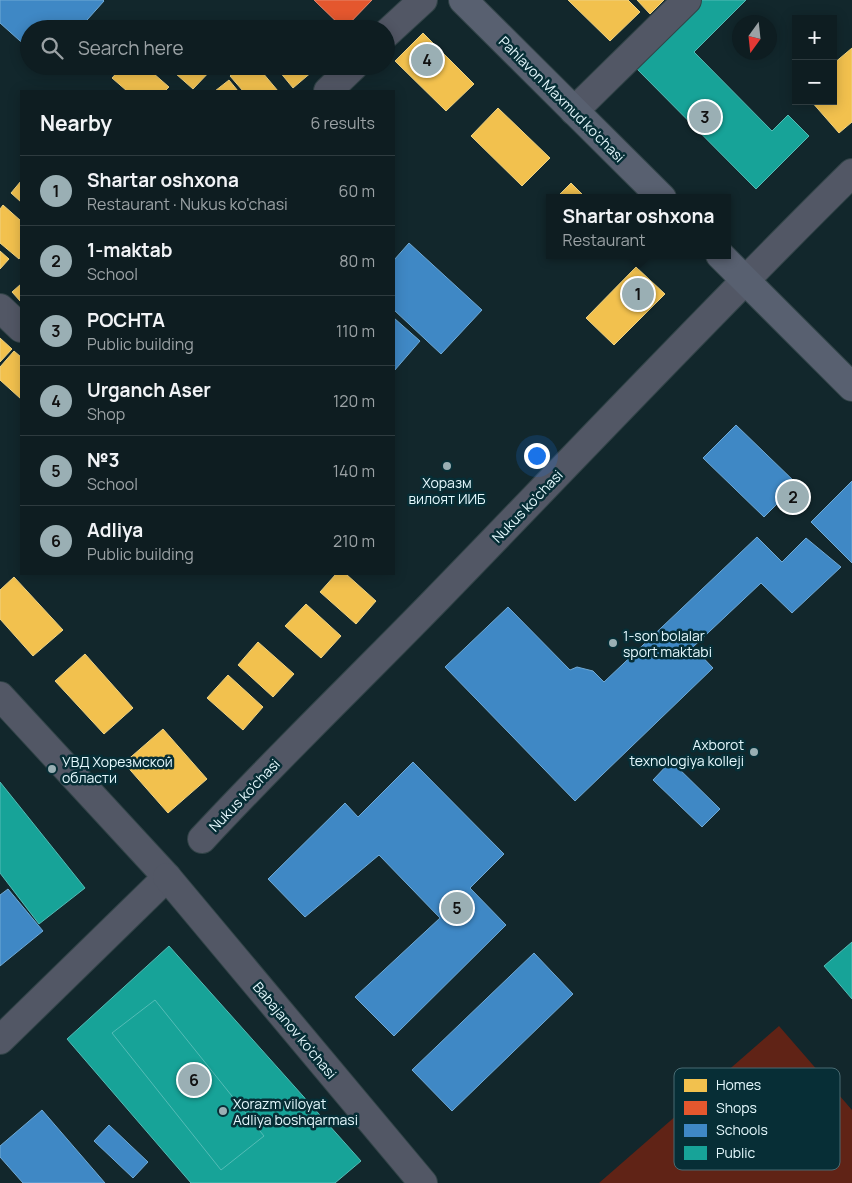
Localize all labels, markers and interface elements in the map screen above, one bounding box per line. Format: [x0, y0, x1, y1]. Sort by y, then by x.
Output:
north arrow [732, 15, 777, 60]
map controls [792, 15, 837, 105]
button: + [792, 15, 837, 60]
search box [20, 20, 395, 75]
street label: Pahlavon Maxmud ko'chasi [495, 32, 629, 166]
icon: search [38, 34, 66, 62]
text: Search here [78, 35, 184, 61]
pin: 4 [411, 41, 443, 79]
button: − [792, 60, 837, 105]
pin: 3 [689, 98, 721, 136]
text: Nearby [40, 109, 112, 137]
text: 6 results [310, 112, 375, 134]
text: Shartar oshxona [87, 167, 239, 193]
text: 1 [52, 180, 60, 202]
text: 60 m [339, 180, 375, 202]
text: Restaurant · Nukus ko'chasi [87, 193, 288, 215]
popup [546, 194, 731, 259]
text: Shartar oshxona [563, 203, 714, 229]
text: Restaurant [563, 229, 645, 251]
text: 1-maktab [87, 237, 172, 263]
text: 2 [51, 250, 61, 272]
text: 80 m [339, 250, 375, 272]
text: School [87, 263, 138, 285]
pin: 1 [622, 275, 654, 313]
text: POCHTA [87, 307, 165, 333]
text: 3 [51, 320, 61, 342]
text: 110 m [336, 320, 375, 342]
text: Public building [87, 333, 194, 355]
text: Urganch Aser [87, 377, 211, 403]
text: 4 [51, 390, 61, 412]
text: 120 m [333, 390, 375, 412]
text: Shop [87, 403, 125, 425]
your location [524, 443, 550, 469]
text: №3 [87, 447, 120, 473]
text: 5 [51, 460, 61, 482]
text: 140 m [333, 460, 375, 482]
marker: Хоразм вилоят ИИБ [441, 460, 453, 472]
street label: Nukus ko'chasi [487, 465, 567, 547]
text: School [87, 473, 138, 495]
place label: Хоразм вилоят ИИБ [408, 473, 486, 508]
pin: 2 [777, 478, 809, 516]
text: Adliya [87, 517, 143, 543]
text: 6 [51, 530, 61, 552]
text: 210 m [333, 530, 375, 552]
text: Public building [87, 543, 194, 565]
place label: 1-son bolalar sport maktabi [623, 626, 712, 661]
marker: 1-son bolalar sport maktabi [607, 637, 619, 649]
place label: Axborot texnologiya kolleji [629, 735, 744, 770]
marker: Axborot texnologiya kolleji [748, 746, 760, 758]
place label: УВД Хорезмской области [62, 752, 173, 787]
street label: Nukus ko'chasi [204, 754, 284, 836]
marker: УВД Хорезмской области [46, 763, 58, 775]
pin: 5 [441, 889, 473, 927]
street label: Babajanov ko'chasi [249, 978, 341, 1082]
pin: 6 [178, 1061, 210, 1099]
legend [674, 1068, 840, 1170]
text: Homes [716, 1075, 761, 1094]
place label: Xorazm viloyat Adliya boshqarmasi [233, 1094, 358, 1129]
text: Shops [716, 1098, 757, 1117]
marker: Xorazm viloyat Adliya boshqarmasi [217, 1105, 229, 1117]
text: Schools [716, 1120, 768, 1139]
text: Public [716, 1143, 756, 1162]

